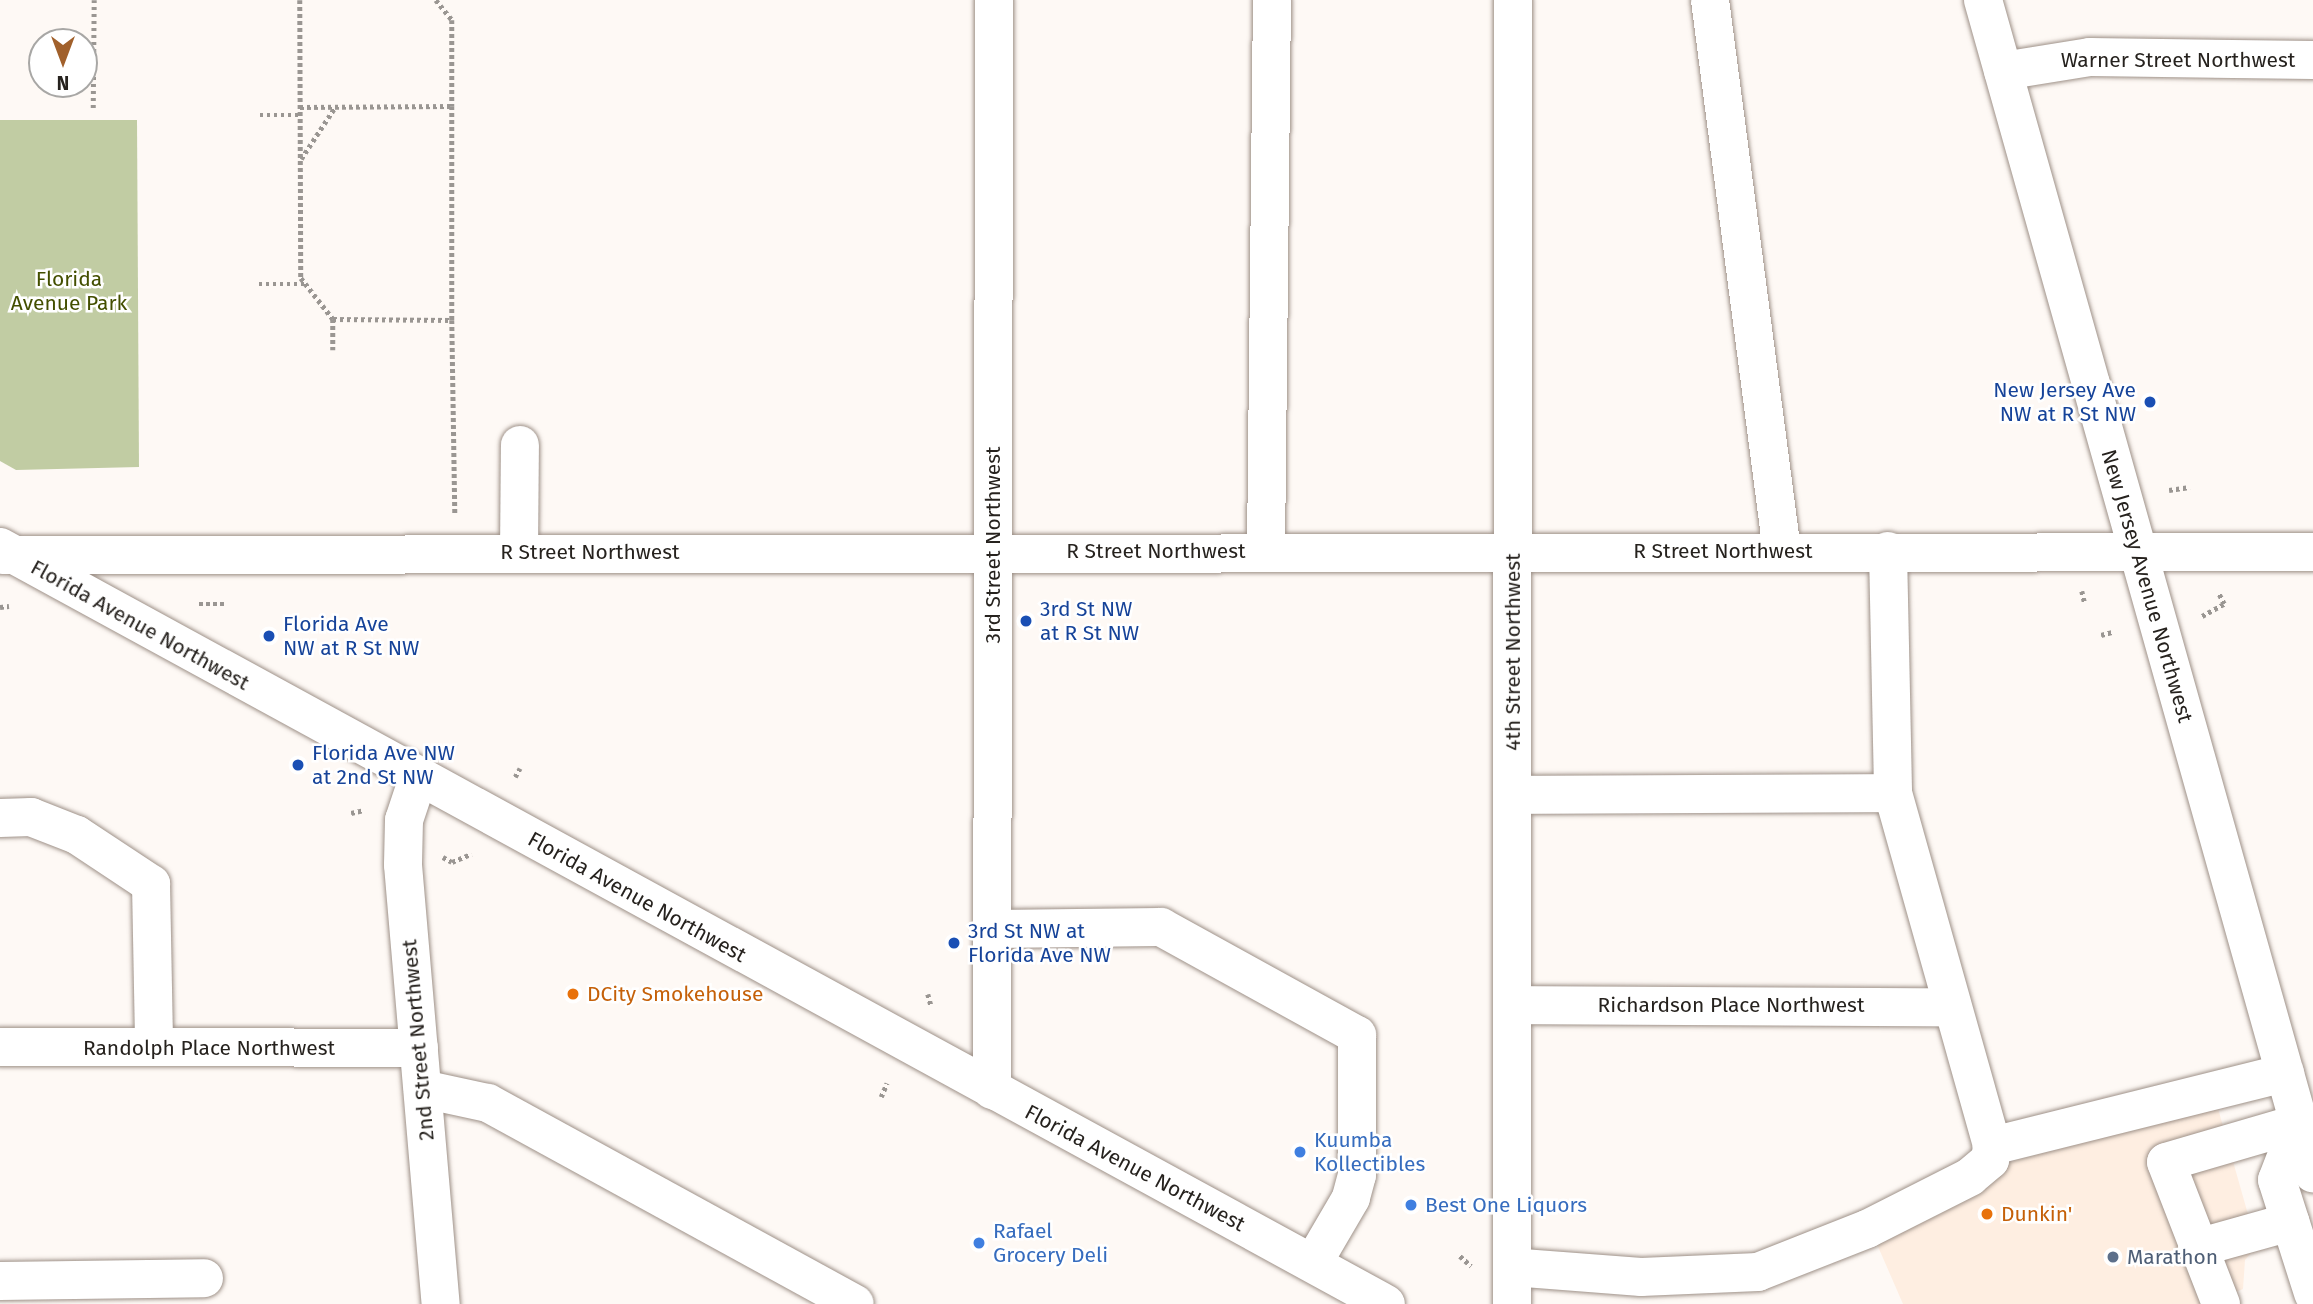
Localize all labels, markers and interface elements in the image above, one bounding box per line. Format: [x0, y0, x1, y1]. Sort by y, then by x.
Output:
north arrow [28, 28, 98, 98]
street label: Warner Street Northwest [2061, 47, 2295, 73]
text: N [57, 71, 69, 94]
park label: Florida Avenue Park [11, 266, 127, 316]
place label: New Jersey Ave NW at R St NW [1993, 377, 2136, 427]
marker: New Jersey Ave NW at R St NW [2142, 394, 2158, 410]
street label: 3rd Street Northwest [980, 446, 1006, 644]
street label: New Jersey Avenue Northwest [2096, 447, 2198, 725]
street label: R Street Northwest [1066, 538, 1246, 564]
street label: R Street Northwest [1633, 538, 1813, 564]
street label: R Street Northwest [500, 539, 680, 565]
street label: 4th Street Northwest [1500, 553, 1526, 751]
street label: Florida Avenue Northwest [26, 554, 254, 696]
place label: 3rd St NW at R St NW [1040, 596, 1139, 646]
place label: Florida Ave NW at R St NW [283, 611, 419, 661]
marker: 3rd St NW at R St NW [1018, 613, 1034, 629]
marker: Florida Ave NW at R St NW [261, 628, 277, 644]
place label: Florida Ave NW at 2nd St NW [312, 740, 455, 790]
marker: Florida Ave NW at 2nd St NW [290, 757, 306, 773]
street label: Florida Avenue Northwest [523, 826, 751, 968]
place label: 3rd St NW at Florida Ave NW [968, 918, 1111, 968]
marker: 3rd St NW at Florida Ave NW [946, 935, 962, 951]
street label: 2nd Street Northwest [397, 938, 439, 1142]
place label: DCity Smokehouse [587, 981, 763, 1007]
marker: DCity Smokehouse [565, 986, 581, 1002]
street label: Richardson Place Northwest [1598, 992, 1864, 1018]
street label: Randolph Place Northwest [83, 1035, 335, 1061]
street label: Florida Avenue Northwest [1021, 1099, 1249, 1237]
place label: Kuumba Kollectibles [1314, 1127, 1425, 1177]
marker: Kuumba Kollectibles [1292, 1144, 1308, 1160]
place label: Best One Liquors [1425, 1192, 1587, 1218]
marker: Best One Liquors [1403, 1197, 1419, 1213]
place label: Dunkin' [2001, 1201, 2072, 1227]
marker: Dunkin' [1979, 1206, 1995, 1222]
place label: Rafael Grocery Deli [993, 1218, 1108, 1268]
marker: Rafael Grocery Deli [971, 1235, 987, 1251]
place label: Marathon [2127, 1244, 2218, 1270]
marker: Marathon [2105, 1249, 2121, 1265]

